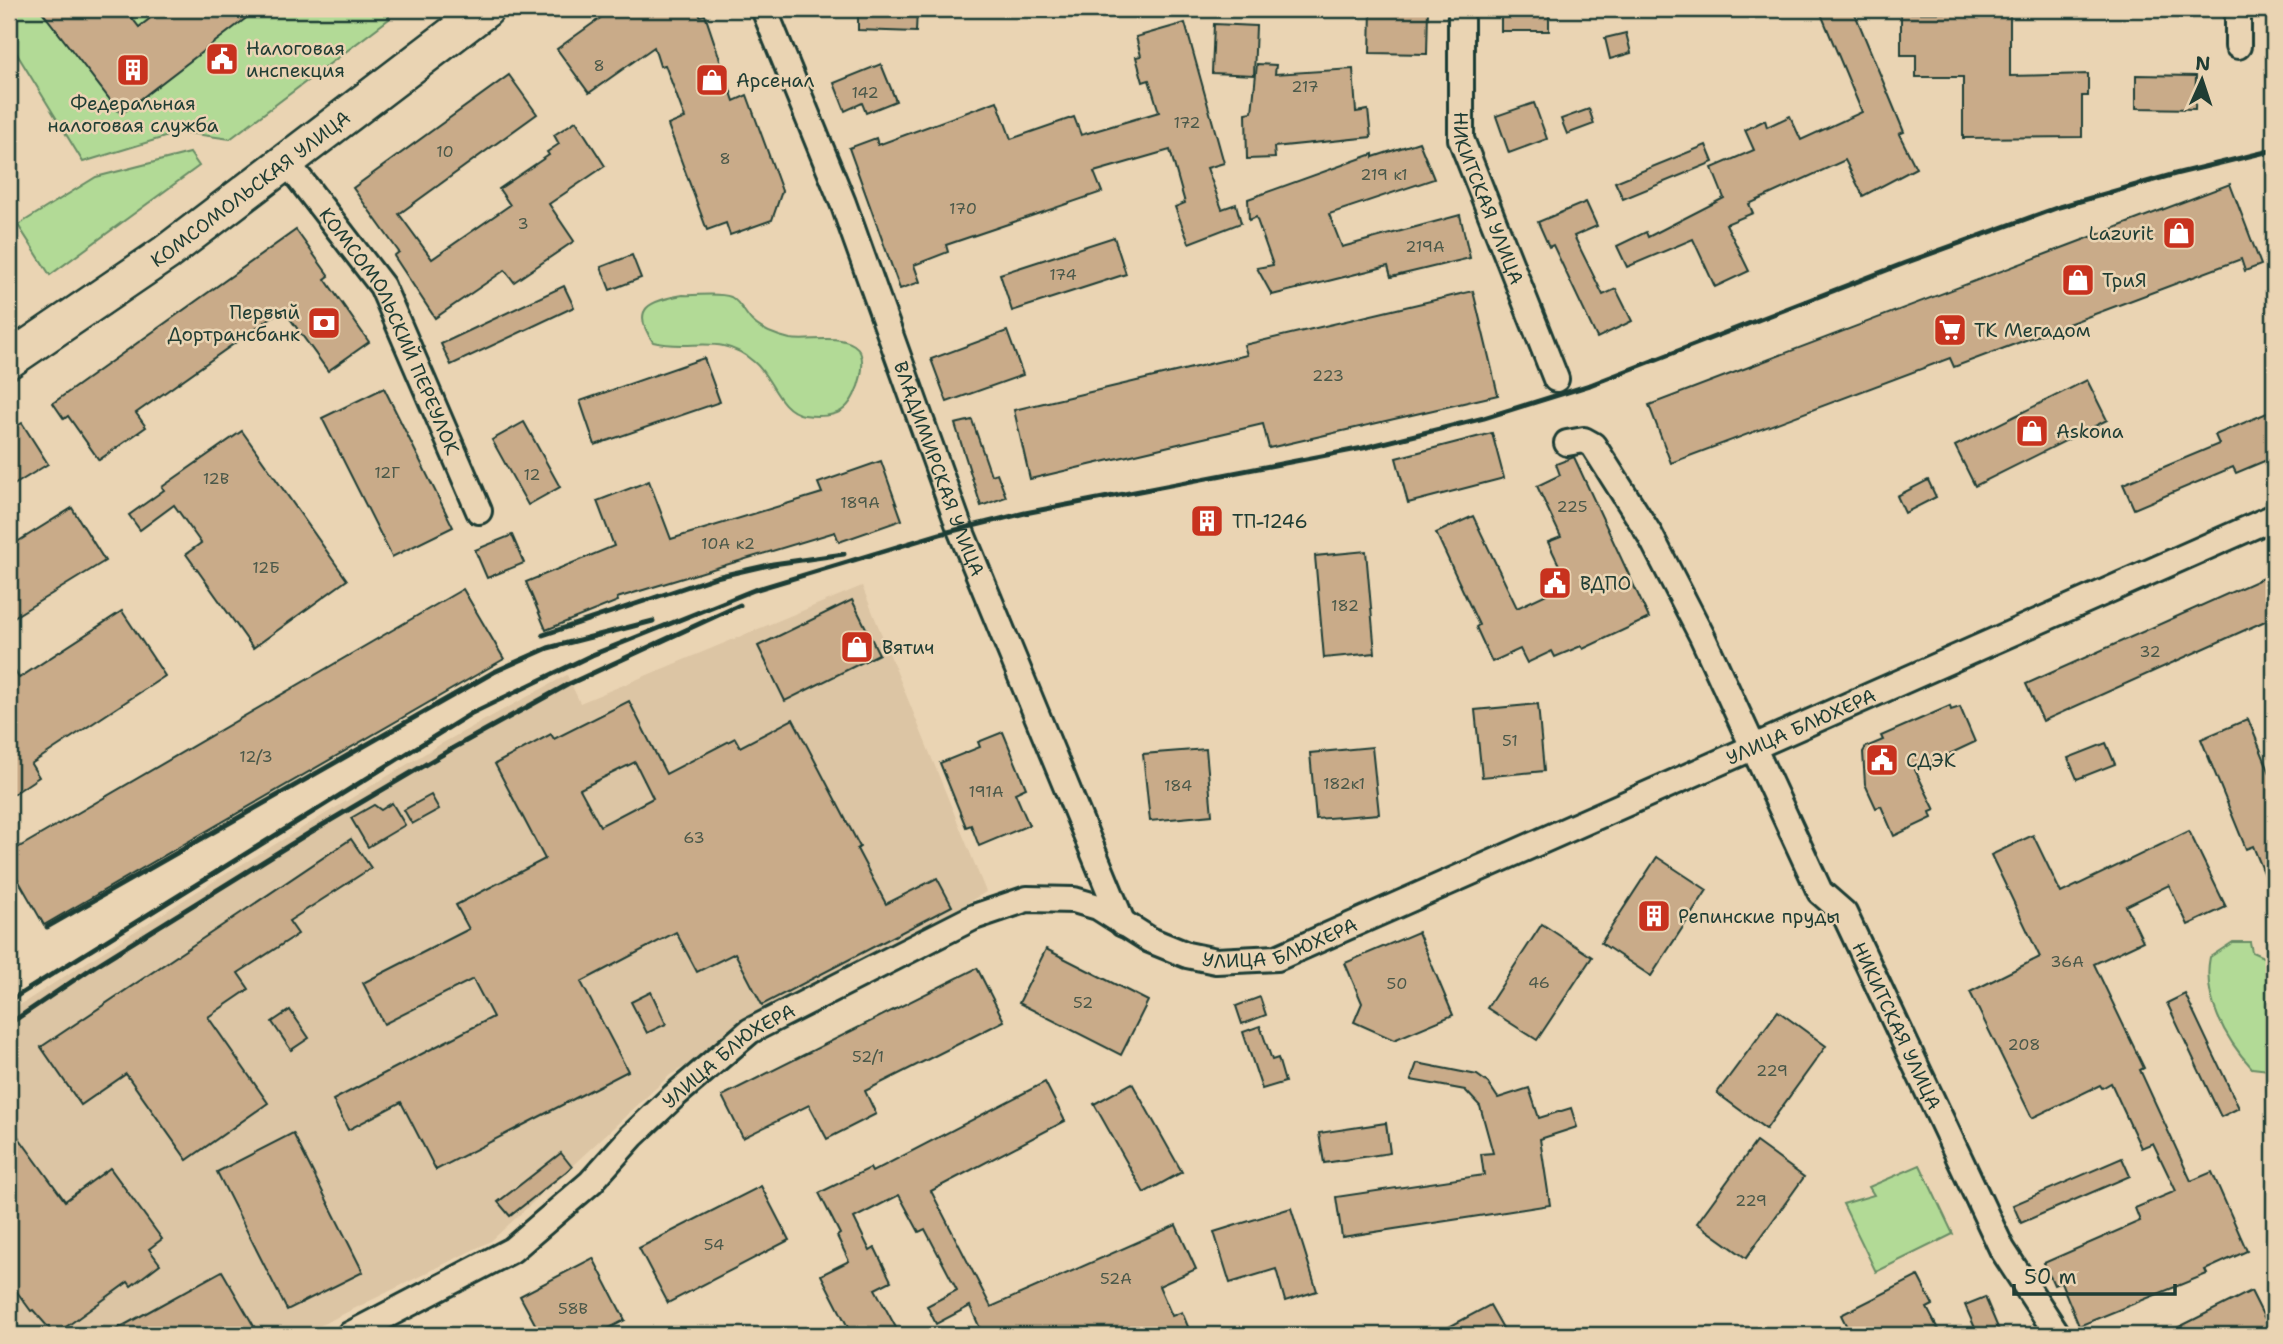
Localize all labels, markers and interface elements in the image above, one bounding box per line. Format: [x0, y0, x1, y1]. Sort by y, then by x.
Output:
place label: Налоговая инспекция [246, 36, 345, 83]
public building icon: Налоговая инспекция [203, 40, 241, 78]
north arrow [2168, 46, 2238, 116]
building icon: Федеральная налоговая служба [114, 51, 152, 89]
text: N [2195, 51, 2211, 76]
house number: 8 [593, 55, 605, 76]
shop icon: Арсенал [693, 61, 731, 99]
place label: Арсенал [736, 68, 815, 93]
house number: 217 [1291, 76, 1319, 97]
house number: 142 [851, 82, 879, 103]
place label: Федеральная налоговая служба [47, 91, 219, 138]
street label: КОМСОМОЛЬСКАЯ УЛИЦА [146, 105, 355, 272]
house number: 172 [1174, 112, 1200, 133]
street label: НИКИТСКАЯ УЛИЦА [1449, 112, 1530, 288]
house number: 10 [436, 141, 454, 162]
house number: 8 [719, 148, 731, 169]
house number: 219 к1 [1360, 164, 1408, 185]
house number: 170 [949, 198, 977, 219]
street label: КОМСОМОЛЬСКИЙ ПЕРЕУЛОК [314, 202, 466, 459]
house number: 3 [517, 213, 529, 234]
shop icon: Lazurit [2160, 214, 2198, 252]
place label: Lazurit [2088, 221, 2154, 246]
house number: 219А [1405, 236, 1445, 257]
shop icon: ТриЯ [2059, 261, 2097, 299]
house number: 174 [1049, 264, 1077, 285]
place label: ТриЯ [2102, 268, 2147, 293]
place label: Первый Дортрансбанк [168, 300, 300, 347]
bank icon: Первый Дортрансбанк [305, 304, 343, 342]
supermarket icon: ТК Мегадом [1931, 311, 1969, 349]
place label: ТК Мегадом [1974, 318, 2091, 343]
street label: ВЛАДИМИРСКАЯ УЛИЦА [888, 358, 991, 580]
house number: 223 [1312, 365, 1344, 386]
shop icon: Askona [2013, 412, 2051, 450]
place label: Askona [2056, 419, 2124, 444]
house number: 12Г [374, 462, 400, 483]
house number: 12 [523, 464, 541, 485]
house number: 12В [203, 468, 229, 489]
house number: 189А [840, 492, 880, 513]
house number: 225 [1556, 496, 1588, 517]
building icon: ТП-1246 [1188, 502, 1226, 540]
place label: ТП-1246 [1232, 509, 1308, 534]
house number: 10А к2 [701, 533, 755, 554]
house number: 12Б [252, 557, 280, 578]
public building icon: ВДПО [1536, 564, 1574, 602]
place label: ВДПО [1580, 571, 1631, 596]
house number: 182 [1331, 595, 1359, 616]
shop icon: Вятич [838, 628, 876, 666]
place label: Вятич [882, 635, 934, 660]
house number: 32 [2139, 641, 2161, 662]
street label: УЛИЦА БЛЮХЕРА [1722, 682, 1880, 770]
house number: 51 [1502, 730, 1518, 751]
public building icon: СДЭК [1863, 741, 1901, 779]
house number: 12/3 [239, 746, 273, 767]
place label: СДЭК [1906, 748, 1956, 773]
house number: 182к1 [1323, 773, 1365, 794]
house number: 184 [1164, 775, 1192, 796]
house number: 191А [968, 781, 1004, 802]
house number: 63 [683, 827, 705, 848]
building icon: Репинские пруды [1635, 897, 1673, 935]
place label: Репинские пруды [1678, 904, 1840, 929]
street label: УЛИЦА БЛЮХЕРА [1200, 912, 1361, 974]
street label: НИКИТСКАЯ УЛИЦА [1847, 938, 1947, 1114]
house number: 36А [2050, 951, 2084, 972]
house number: 46 [1528, 972, 1550, 993]
house number: 50 [1387, 973, 1407, 994]
house number: 52 [1073, 992, 1093, 1013]
street label: УЛИЦА БЛЮХЕРА [656, 998, 799, 1114]
house number: 208 [2008, 1034, 2040, 1055]
house number: 52/1 [852, 1046, 884, 1067]
house number: 229 [1756, 1060, 1788, 1081]
house number: 229 [1735, 1190, 1767, 1211]
house number: 54 [704, 1234, 724, 1255]
scale bar [2014, 1253, 2174, 1297]
text: 50 m [2024, 1263, 2077, 1291]
house number: 52А [1100, 1268, 1132, 1289]
house number: 58В [558, 1298, 588, 1319]

